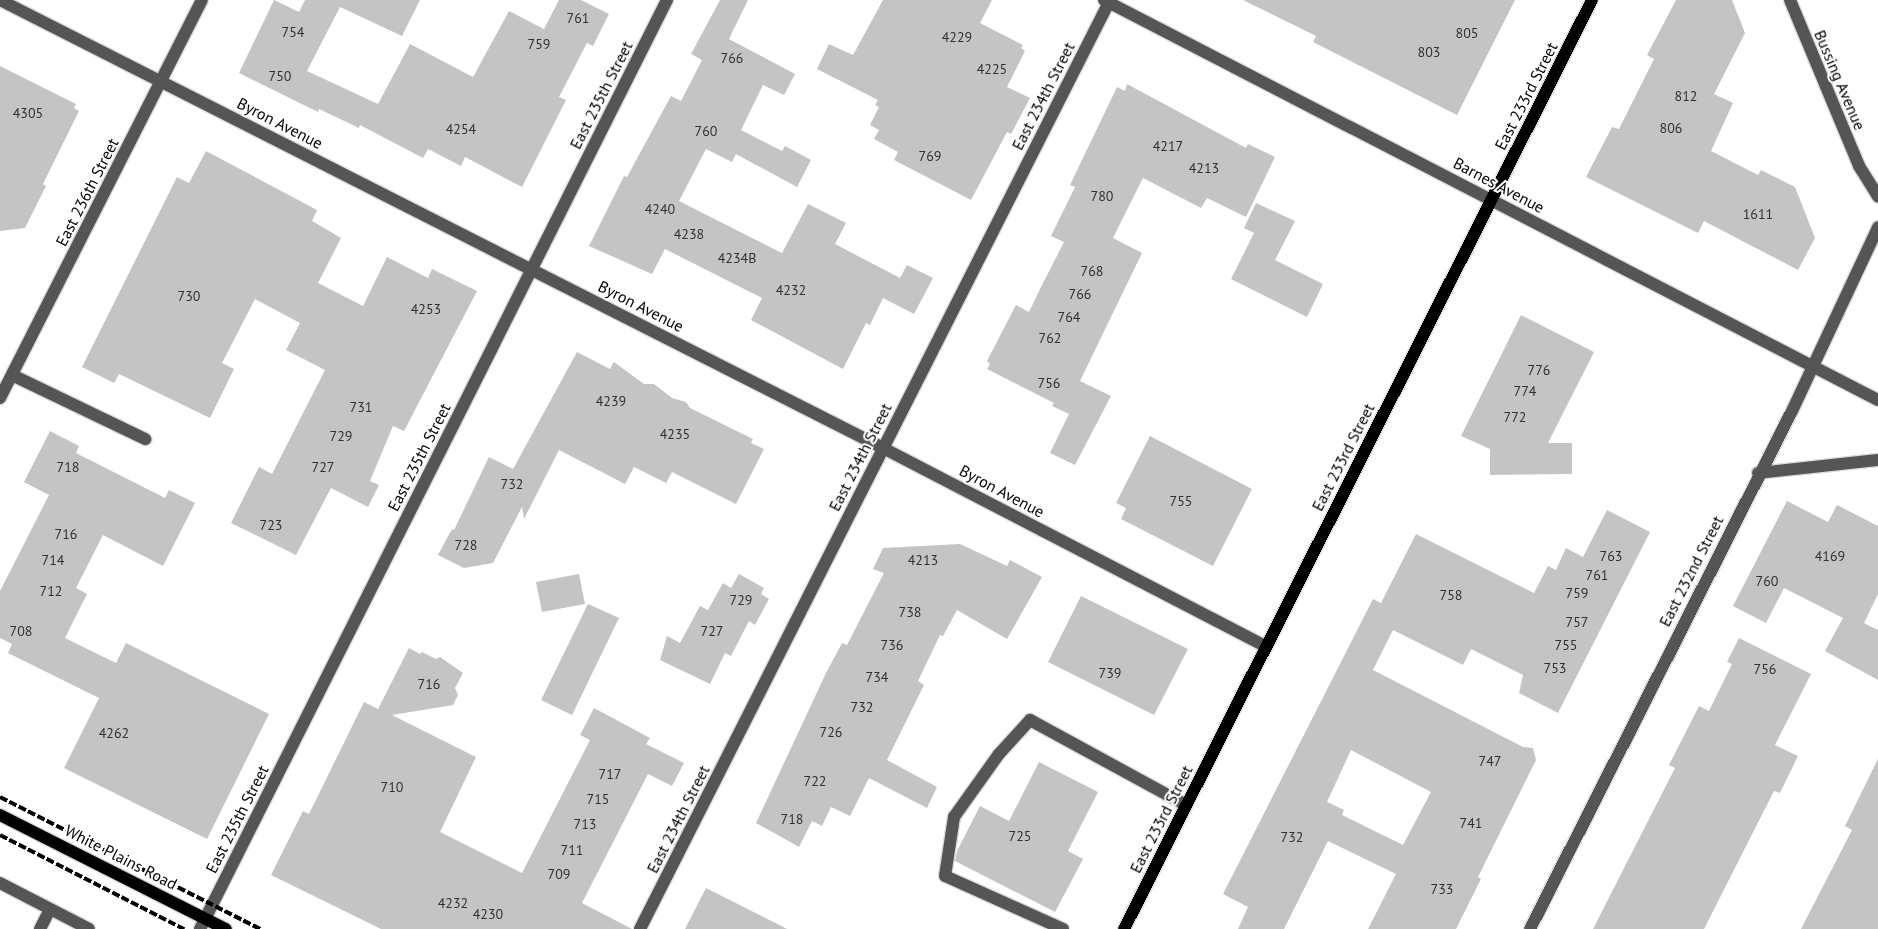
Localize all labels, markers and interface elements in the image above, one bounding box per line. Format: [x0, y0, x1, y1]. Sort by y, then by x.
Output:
house number: 761 [567, 10, 589, 26]
house number: 754 [282, 24, 304, 40]
house number: 805 [1456, 25, 1478, 41]
street label: Bussing Avenue [1810, 27, 1870, 133]
house number: 4229 [942, 29, 972, 45]
house number: 759 [528, 36, 550, 52]
street label: East 235th Street [566, 38, 636, 152]
street label: East 234th Street [1008, 39, 1078, 153]
street label: East 233rd Street [1491, 39, 1561, 153]
house number: 803 [1418, 44, 1440, 60]
house number: 766 [721, 50, 743, 66]
house number: 4225 [977, 61, 1007, 77]
house number: 750 [269, 68, 291, 84]
house number: 812 [1675, 88, 1697, 104]
street label: Byron Avenue [234, 93, 326, 153]
house number: 4305 [13, 105, 43, 121]
house number: 806 [1660, 120, 1682, 136]
house number: 4254 [446, 121, 476, 137]
house number: 760 [695, 123, 717, 139]
street label: East 236th Street [52, 135, 122, 249]
house number: 4217 [1153, 138, 1183, 154]
house number: 769 [919, 148, 941, 164]
street label: Barnes Avenue [1450, 153, 1548, 217]
house number: 4213 [1189, 160, 1219, 176]
house number: 780 [1091, 188, 1113, 204]
house number: 4240 [645, 201, 675, 217]
house number: 1611 [1743, 206, 1773, 222]
house number: 4238 [674, 226, 704, 242]
house number: 4234B [718, 250, 756, 266]
house number: 768 [1081, 263, 1103, 279]
street label: Byron Avenue [595, 276, 687, 336]
house number: 4232 [776, 282, 806, 298]
house number: 766 [1069, 286, 1091, 302]
house number: 730 [178, 288, 200, 304]
house number: 4253 [411, 301, 441, 317]
house number: 764 [1058, 309, 1080, 325]
house number: 762 [1039, 330, 1061, 346]
house number: 776 [1528, 362, 1550, 378]
house number: 756 [1038, 375, 1060, 391]
house number: 774 [1514, 383, 1536, 399]
house number: 4239 [596, 393, 626, 409]
house number: 731 [350, 399, 372, 415]
street label: East 235th Street [384, 400, 454, 514]
street label: East 234th Street [825, 400, 895, 514]
street label: East 233rd Street [1308, 400, 1378, 514]
house number: 772 [1504, 409, 1526, 425]
house number: 4235 [660, 426, 690, 442]
house number: 729 [330, 428, 352, 444]
house number: 718 [57, 459, 79, 475]
house number: 727 [312, 459, 334, 475]
street label: Byron Avenue [956, 461, 1048, 521]
house number: 732 [501, 476, 523, 492]
house number: 755 [1170, 493, 1192, 509]
street label: East 232nd Street [1655, 512, 1727, 630]
house number: 723 [260, 517, 282, 533]
house number: 716 [55, 526, 77, 542]
house number: 728 [455, 537, 477, 553]
house number: 763 [1600, 548, 1622, 564]
house number: 4169 [1815, 548, 1845, 564]
house number: 714 [42, 552, 64, 568]
house number: 4213 [908, 552, 938, 568]
house number: 761 [1586, 567, 1608, 583]
house number: 760 [1756, 573, 1778, 589]
house number: 712 [40, 583, 62, 599]
house number: 759 [1566, 585, 1588, 601]
house number: 758 [1440, 587, 1462, 603]
house number: 729 [730, 592, 752, 608]
house number: 738 [899, 604, 921, 620]
house number: 757 [1566, 614, 1588, 630]
house number: 708 [10, 623, 32, 639]
house number: 727 [701, 623, 723, 639]
house number: 736 [881, 637, 903, 653]
house number: 755 [1555, 637, 1577, 653]
house number: 753 [1544, 660, 1566, 676]
house number: 756 [1754, 661, 1776, 677]
house number: 739 [1099, 665, 1121, 681]
house number: 734 [866, 669, 888, 685]
house number: 716 [418, 676, 440, 692]
house number: 732 [851, 699, 873, 715]
house number: 726 [820, 724, 842, 740]
house number: 4262 [99, 725, 129, 741]
house number: 747 [1479, 753, 1501, 769]
street label: East 235th Street [202, 762, 272, 876]
street label: East 234th Street [643, 762, 713, 876]
street label: East 233rd Street [1126, 762, 1196, 876]
house number: 717 [599, 766, 621, 782]
house number: 722 [804, 773, 826, 789]
house number: 710 [381, 779, 403, 795]
house number: 715 [587, 791, 609, 807]
house number: 718 [781, 811, 803, 827]
house number: 741 [1460, 815, 1482, 831]
house number: 713 [574, 816, 596, 832]
street label: White Plains Road [62, 820, 180, 894]
house number: 725 [1009, 828, 1031, 844]
house number: 732 [1281, 829, 1303, 845]
house number: 711 [561, 842, 583, 858]
house number: 709 [548, 866, 570, 882]
house number: 733 [1431, 881, 1453, 897]
house number: 4232 [438, 895, 468, 911]
house number: 4230 [473, 906, 503, 922]

